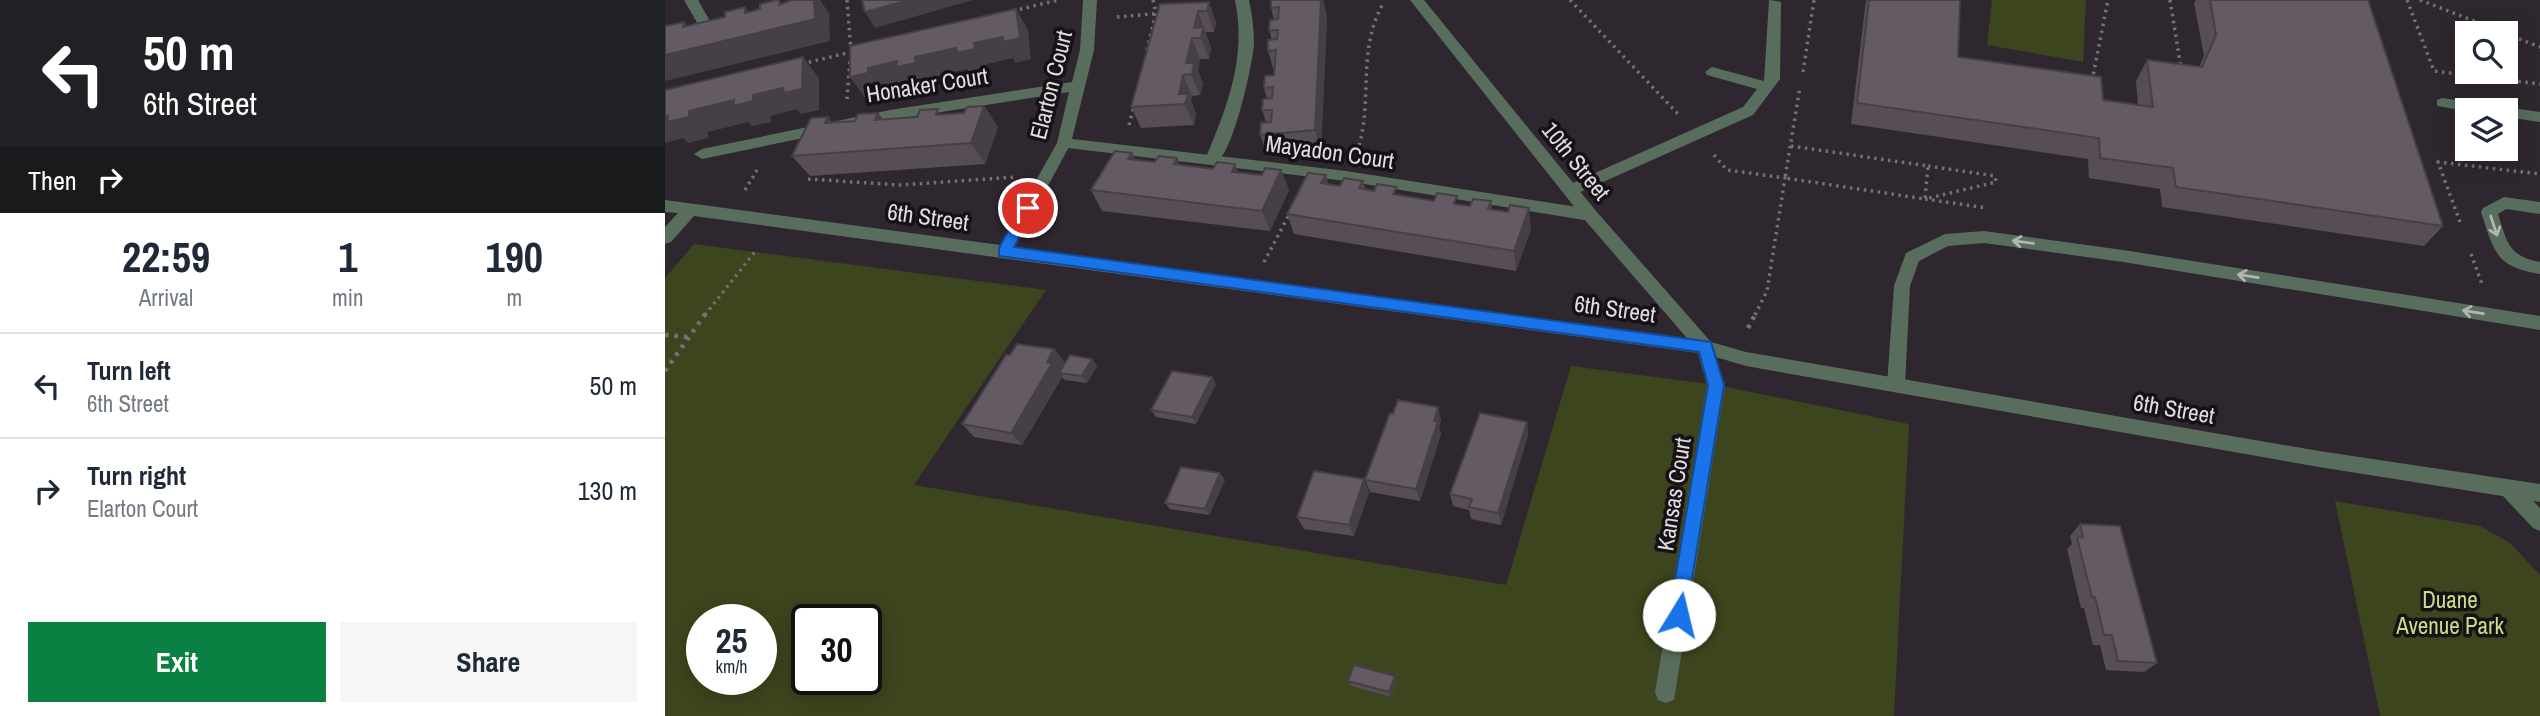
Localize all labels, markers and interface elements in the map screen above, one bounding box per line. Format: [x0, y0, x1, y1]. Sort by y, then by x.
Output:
text: 50 m [143, 19, 235, 85]
map controls [2455, 21, 2518, 161]
button: search [2455, 21, 2518, 84]
street label: Elarton Court [1022, 27, 1079, 143]
icon: left [28, 28, 119, 119]
street label: Honaker Court [864, 60, 990, 109]
text: 6th Street [143, 82, 257, 125]
button: layers [2455, 98, 2518, 161]
street label: 10th Street [1535, 115, 1617, 206]
street label: Mayadon Court [1264, 127, 1396, 176]
icon: right [91, 161, 129, 199]
text: Then [28, 163, 77, 198]
pin [998, 178, 1058, 238]
icon: arrive [1009, 189, 1047, 227]
street label: 6th Street [885, 195, 971, 238]
one-way arrow [2488, 215, 2501, 237]
text: 22:59 [122, 229, 210, 285]
text: 1 [338, 229, 357, 285]
text: 190 [486, 229, 543, 285]
one-way arrow [2012, 235, 2035, 248]
one-way arrow [2237, 269, 2260, 282]
text: Arrival [139, 282, 193, 313]
text: min [332, 282, 364, 313]
text: m [506, 282, 522, 313]
street label: 6th Street [1572, 287, 1658, 330]
one-way arrow [2462, 305, 2485, 318]
text: Turn left [87, 353, 171, 388]
icon: left [28, 367, 66, 405]
text: 50 m [590, 368, 637, 403]
street label: 6th Street [2131, 386, 2217, 431]
text: 6th Street [87, 388, 169, 419]
street label: Kansas Court [1649, 435, 1698, 553]
text: Turn right [87, 458, 186, 493]
icon: right [28, 472, 66, 510]
text: 130 m [578, 473, 637, 508]
text: Elarton Court [87, 493, 198, 524]
position arrow [1642, 578, 1716, 652]
park label: Duane Avenue Park [2395, 584, 2504, 641]
speed limit sign: 30 [791, 604, 882, 695]
text: 25 [716, 617, 747, 664]
button: Exit [28, 622, 326, 702]
button: Share [340, 622, 637, 702]
text: km/h [716, 654, 748, 679]

